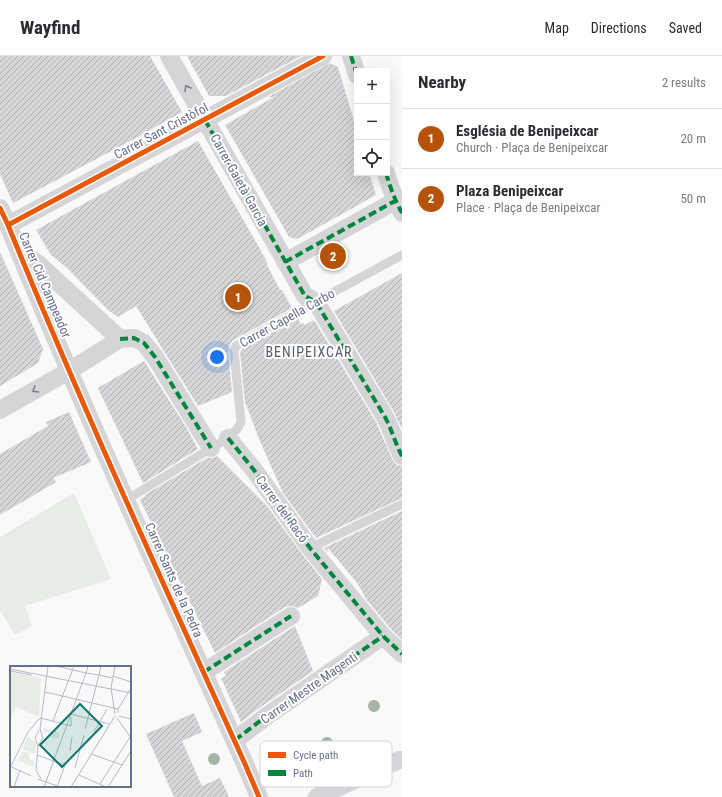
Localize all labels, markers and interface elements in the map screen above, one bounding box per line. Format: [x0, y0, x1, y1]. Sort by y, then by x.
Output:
text: Wayfind [20, 16, 80, 39]
text: Map [545, 20, 569, 36]
text: Directions [591, 20, 647, 36]
text: Saved [669, 20, 702, 36]
map controls [354, 68, 390, 176]
button: + [354, 68, 390, 104]
text: Nearby [418, 72, 466, 92]
text: 2 results [662, 75, 706, 90]
one-way arrow [184, 85, 191, 92]
street label: Carrer Sant Cristòfol [111, 100, 211, 162]
button: − [354, 104, 390, 140]
text: Església de Benipeixcar [456, 122, 599, 140]
street label: Carrer Gaietà Garcia [207, 131, 271, 229]
text: 1 [428, 131, 434, 146]
text: 20 m [680, 131, 706, 146]
button: locate [354, 140, 390, 176]
text: Church · Plaça de Benipeixcar [456, 140, 608, 155]
text: Plaza Benipeixcar [456, 182, 563, 200]
text: 2 [428, 191, 434, 206]
text: 50 m [680, 191, 706, 206]
text: Place · Plaça de Benipeixcar [456, 200, 601, 215]
street label: Carrer Cid Campeador [16, 230, 74, 340]
pin: 2 [320, 241, 346, 271]
pin: 1 [225, 282, 251, 312]
street label: Carrer Capella Carbo [237, 286, 337, 350]
district label: BENIPEIXCAR [265, 344, 353, 360]
your location [207, 347, 227, 367]
one-way arrow [32, 386, 39, 393]
street label: Carrer del Racó [253, 473, 311, 545]
street label: Carrer Sants de la Pedra [142, 520, 206, 640]
street label: Carrer Mestre Magenti [258, 649, 360, 727]
inset map [10, 666, 131, 787]
legend [260, 741, 392, 787]
text: Cycle path [293, 749, 338, 762]
text: Path [293, 767, 313, 780]

